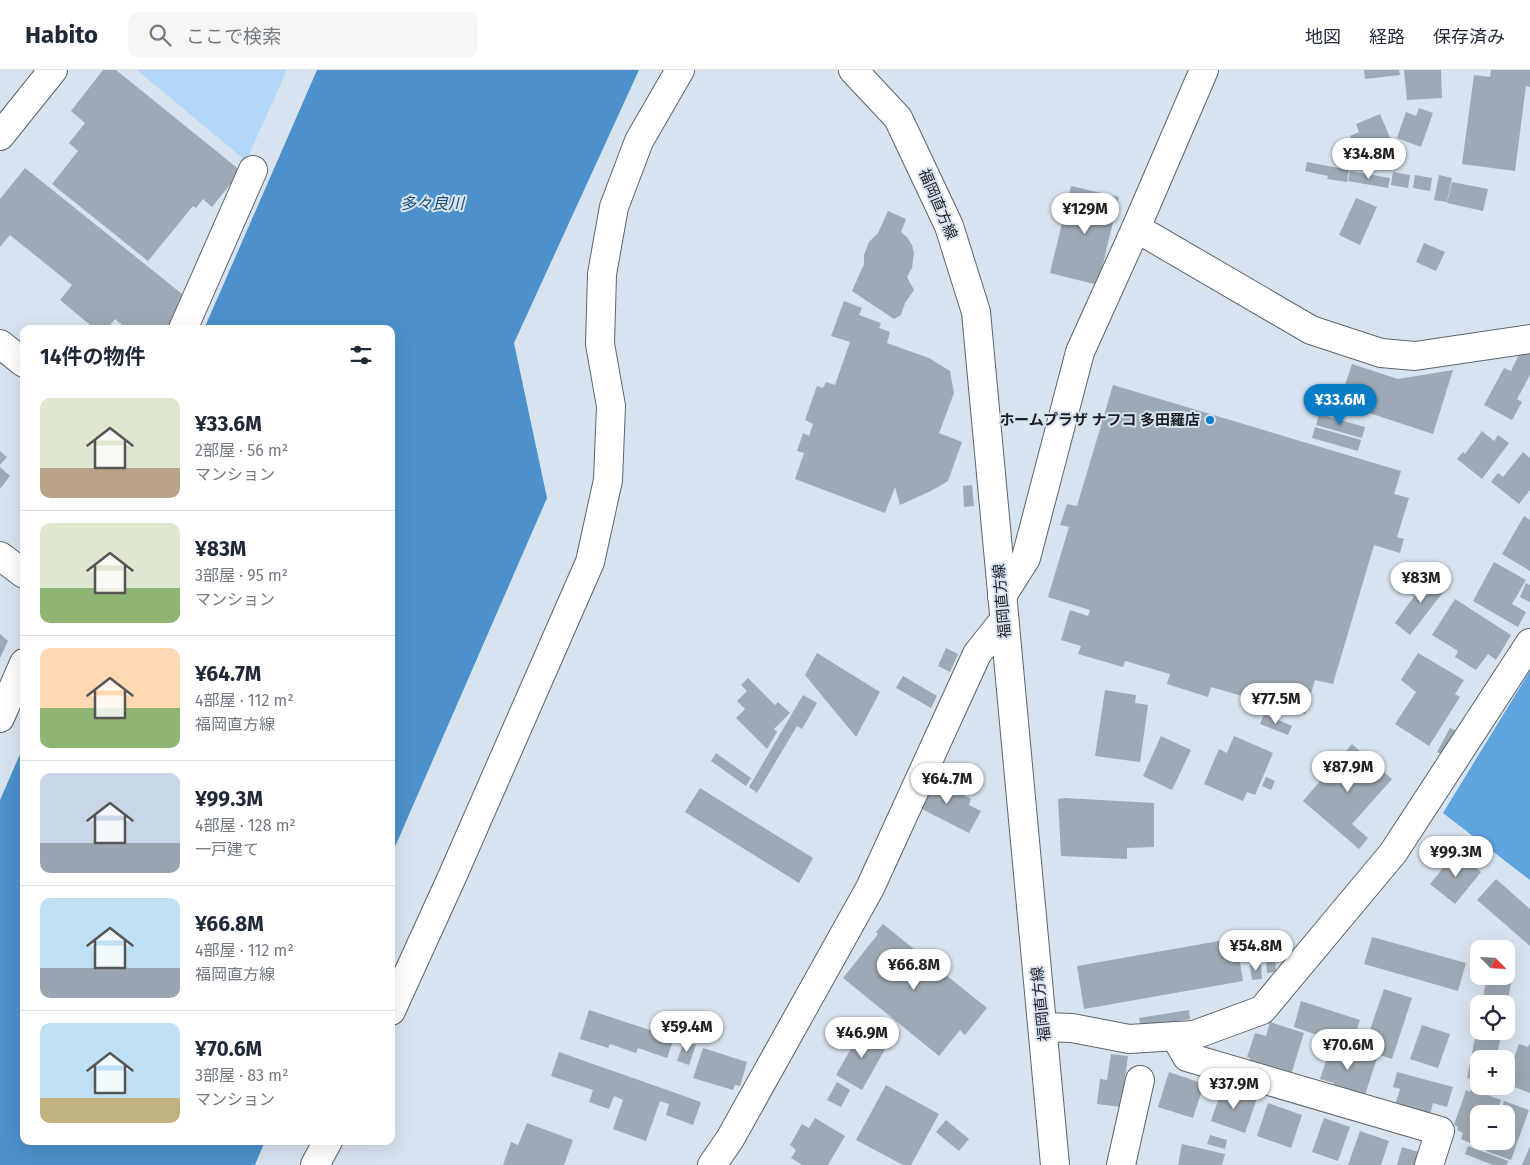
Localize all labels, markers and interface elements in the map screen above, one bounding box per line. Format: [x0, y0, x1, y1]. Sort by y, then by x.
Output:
search box [128, 12, 478, 57]
text: Habito [25, 21, 98, 49]
icon: search [146, 21, 174, 49]
text: ここで検索 [186, 25, 281, 48]
text: 地図 [1305, 26, 1341, 48]
text: 経路 [1369, 26, 1405, 48]
text: 保存済み [1433, 26, 1505, 48]
pin: ¥34.8M [1328, 138, 1410, 180]
text: ¥34.8M [1343, 144, 1395, 163]
street label: 福岡直方線 [915, 166, 961, 242]
pin: ¥129M [1050, 192, 1120, 235]
water label: 多々良川 [400, 194, 466, 213]
text: ¥129M [1062, 199, 1108, 218]
icon: filters [347, 341, 375, 369]
text: 14件の物件 [40, 344, 146, 370]
pin: ¥33.6M [1299, 384, 1381, 426]
text: ¥33.6M [1315, 390, 1365, 409]
text: ¥33.6M [195, 411, 262, 437]
place label: ホームプラザ ナフコ 多田羅店 [999, 411, 1200, 429]
marker: ホームプラザ ナフコ 多田羅店 [1204, 414, 1216, 426]
icon: home [80, 418, 140, 478]
text: 2部屋 · 56 m² [195, 441, 288, 460]
text: マンション [195, 465, 275, 484]
text: ¥83M [195, 536, 246, 562]
icon: home [80, 543, 140, 603]
pin: ¥83M [1391, 562, 1451, 604]
street label: 福岡直方線 [990, 563, 1014, 639]
text: 3部屋 · 95 m² [195, 566, 288, 585]
text: ¥83M [1401, 568, 1441, 587]
text: マンション [195, 590, 275, 609]
text: ¥64.7M [195, 661, 261, 687]
icon: home [80, 668, 140, 728]
pin: ¥77.5M [1235, 682, 1317, 725]
text: ¥77.5M [1251, 689, 1301, 708]
text: 4部屋 · 112 m² [195, 691, 294, 710]
text: 福岡直方線 [195, 715, 275, 734]
pin: ¥87.9M [1307, 750, 1389, 793]
text: ¥87.9M [1323, 757, 1373, 776]
pin: ¥64.7M [906, 762, 988, 805]
text: ¥64.7M [922, 769, 972, 788]
text: ¥99.3M [195, 786, 263, 812]
icon: home [80, 793, 140, 853]
text: 4部屋 · 128 m² [195, 816, 296, 835]
pin: ¥99.3M [1415, 836, 1497, 878]
text: 一戸建て [195, 840, 259, 859]
text: ¥99.3M [1430, 842, 1482, 861]
text: ¥66.8M [195, 911, 264, 937]
icon: home [80, 918, 140, 978]
pin: ¥54.8M [1215, 930, 1297, 972]
text: ¥54.8M [1230, 936, 1282, 955]
north arrow [1470, 940, 1515, 985]
map controls [1470, 940, 1515, 1150]
text: 4部屋 · 112 m² [195, 941, 294, 960]
pin: ¥66.8M [873, 948, 955, 991]
text: ¥66.8M [888, 955, 940, 974]
text: 福岡直方線 [195, 965, 275, 984]
street label: 福岡直方線 [1028, 966, 1054, 1042]
button: locate [1470, 995, 1515, 1040]
pin: ¥59.4M [646, 1010, 728, 1053]
pin: ¥46.9M [821, 1016, 903, 1059]
text: ¥59.4M [661, 1017, 713, 1036]
text: ¥46.9M [836, 1023, 888, 1042]
pin: ¥70.6M [1307, 1028, 1389, 1071]
text: ¥70.6M [1322, 1035, 1374, 1054]
text: ¥70.6M [195, 1036, 262, 1062]
icon: home [80, 1043, 140, 1103]
button: + [1470, 1050, 1515, 1095]
text: 3部屋 · 83 m² [195, 1066, 288, 1085]
pin: ¥37.9M [1193, 1068, 1275, 1110]
text: ¥37.9M [1209, 1074, 1259, 1093]
text: マンション [195, 1090, 275, 1109]
button: − [1470, 1105, 1515, 1150]

